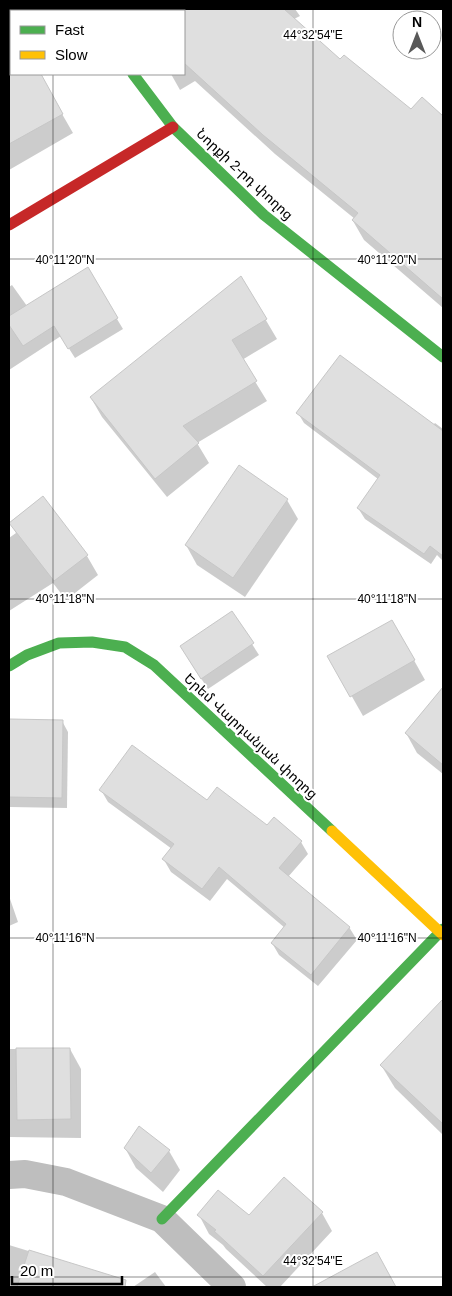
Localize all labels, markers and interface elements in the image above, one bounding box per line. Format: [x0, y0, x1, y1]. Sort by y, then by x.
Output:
legend [10, 10, 185, 75]
north arrow [392, 10, 442, 60]
text: N [412, 14, 422, 30]
text: Fast [55, 21, 85, 38]
text: 44°32'54"E [283, 28, 343, 42]
text: Slow [55, 46, 88, 63]
street label: Նորքի 2-րդ փողոց [193, 125, 297, 223]
text: 40°11'20"N [35, 253, 95, 267]
text: 40°11'20"N [357, 253, 417, 267]
text: 40°11'18"N [35, 592, 95, 606]
text: 40°11'18"N [357, 592, 417, 606]
street label: Երեմ Վարդանյան փողոց [181, 670, 321, 802]
text: 40°11'16"N [35, 931, 95, 945]
text: 40°11'16"N [357, 931, 417, 945]
scale bar [12, 1254, 122, 1286]
text: 44°32'54"E [283, 1254, 343, 1268]
text: 20 m [20, 1262, 53, 1279]

